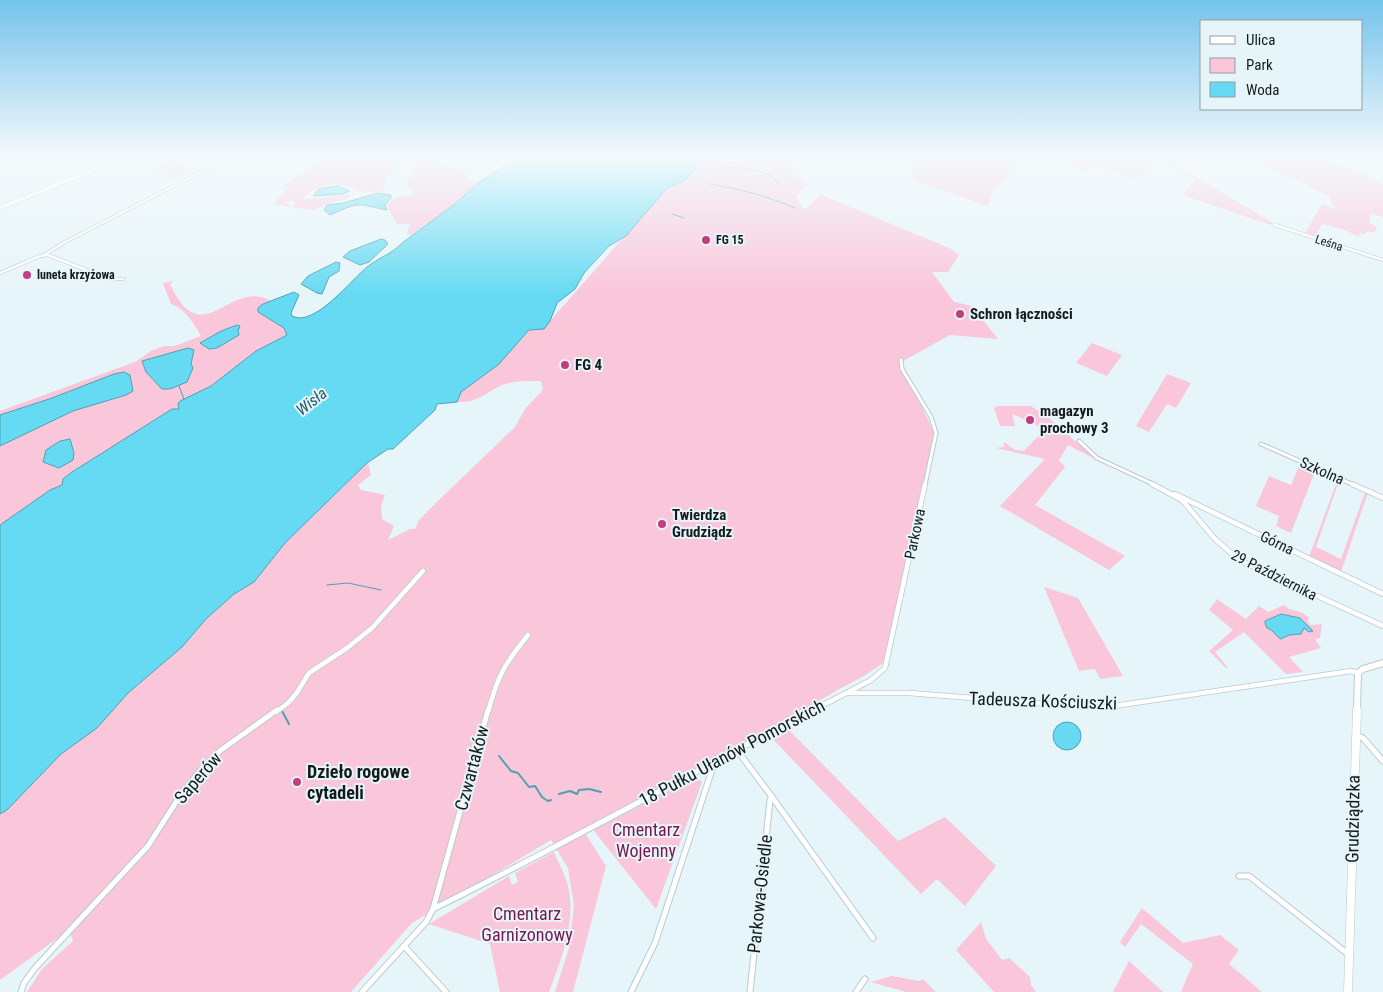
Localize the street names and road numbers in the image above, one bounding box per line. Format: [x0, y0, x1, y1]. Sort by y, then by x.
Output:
street label: Leśna [1313, 232, 1345, 254]
street label: Szkolna [1297, 453, 1347, 489]
street label: Parkowa [901, 507, 929, 561]
street label: Górna [1257, 527, 1297, 559]
street label: 29 Października [1228, 546, 1320, 604]
street label: Tadeusza Kościuszki [969, 687, 1117, 714]
street label: 18 Pułku Ułanów Pomorskich [635, 695, 828, 810]
street label: Czwartaków [450, 723, 493, 813]
street label: Saperów [170, 747, 226, 808]
street label: Grudziądzka [1341, 775, 1364, 863]
street label: Parkowa-Osiedle [743, 834, 776, 954]

